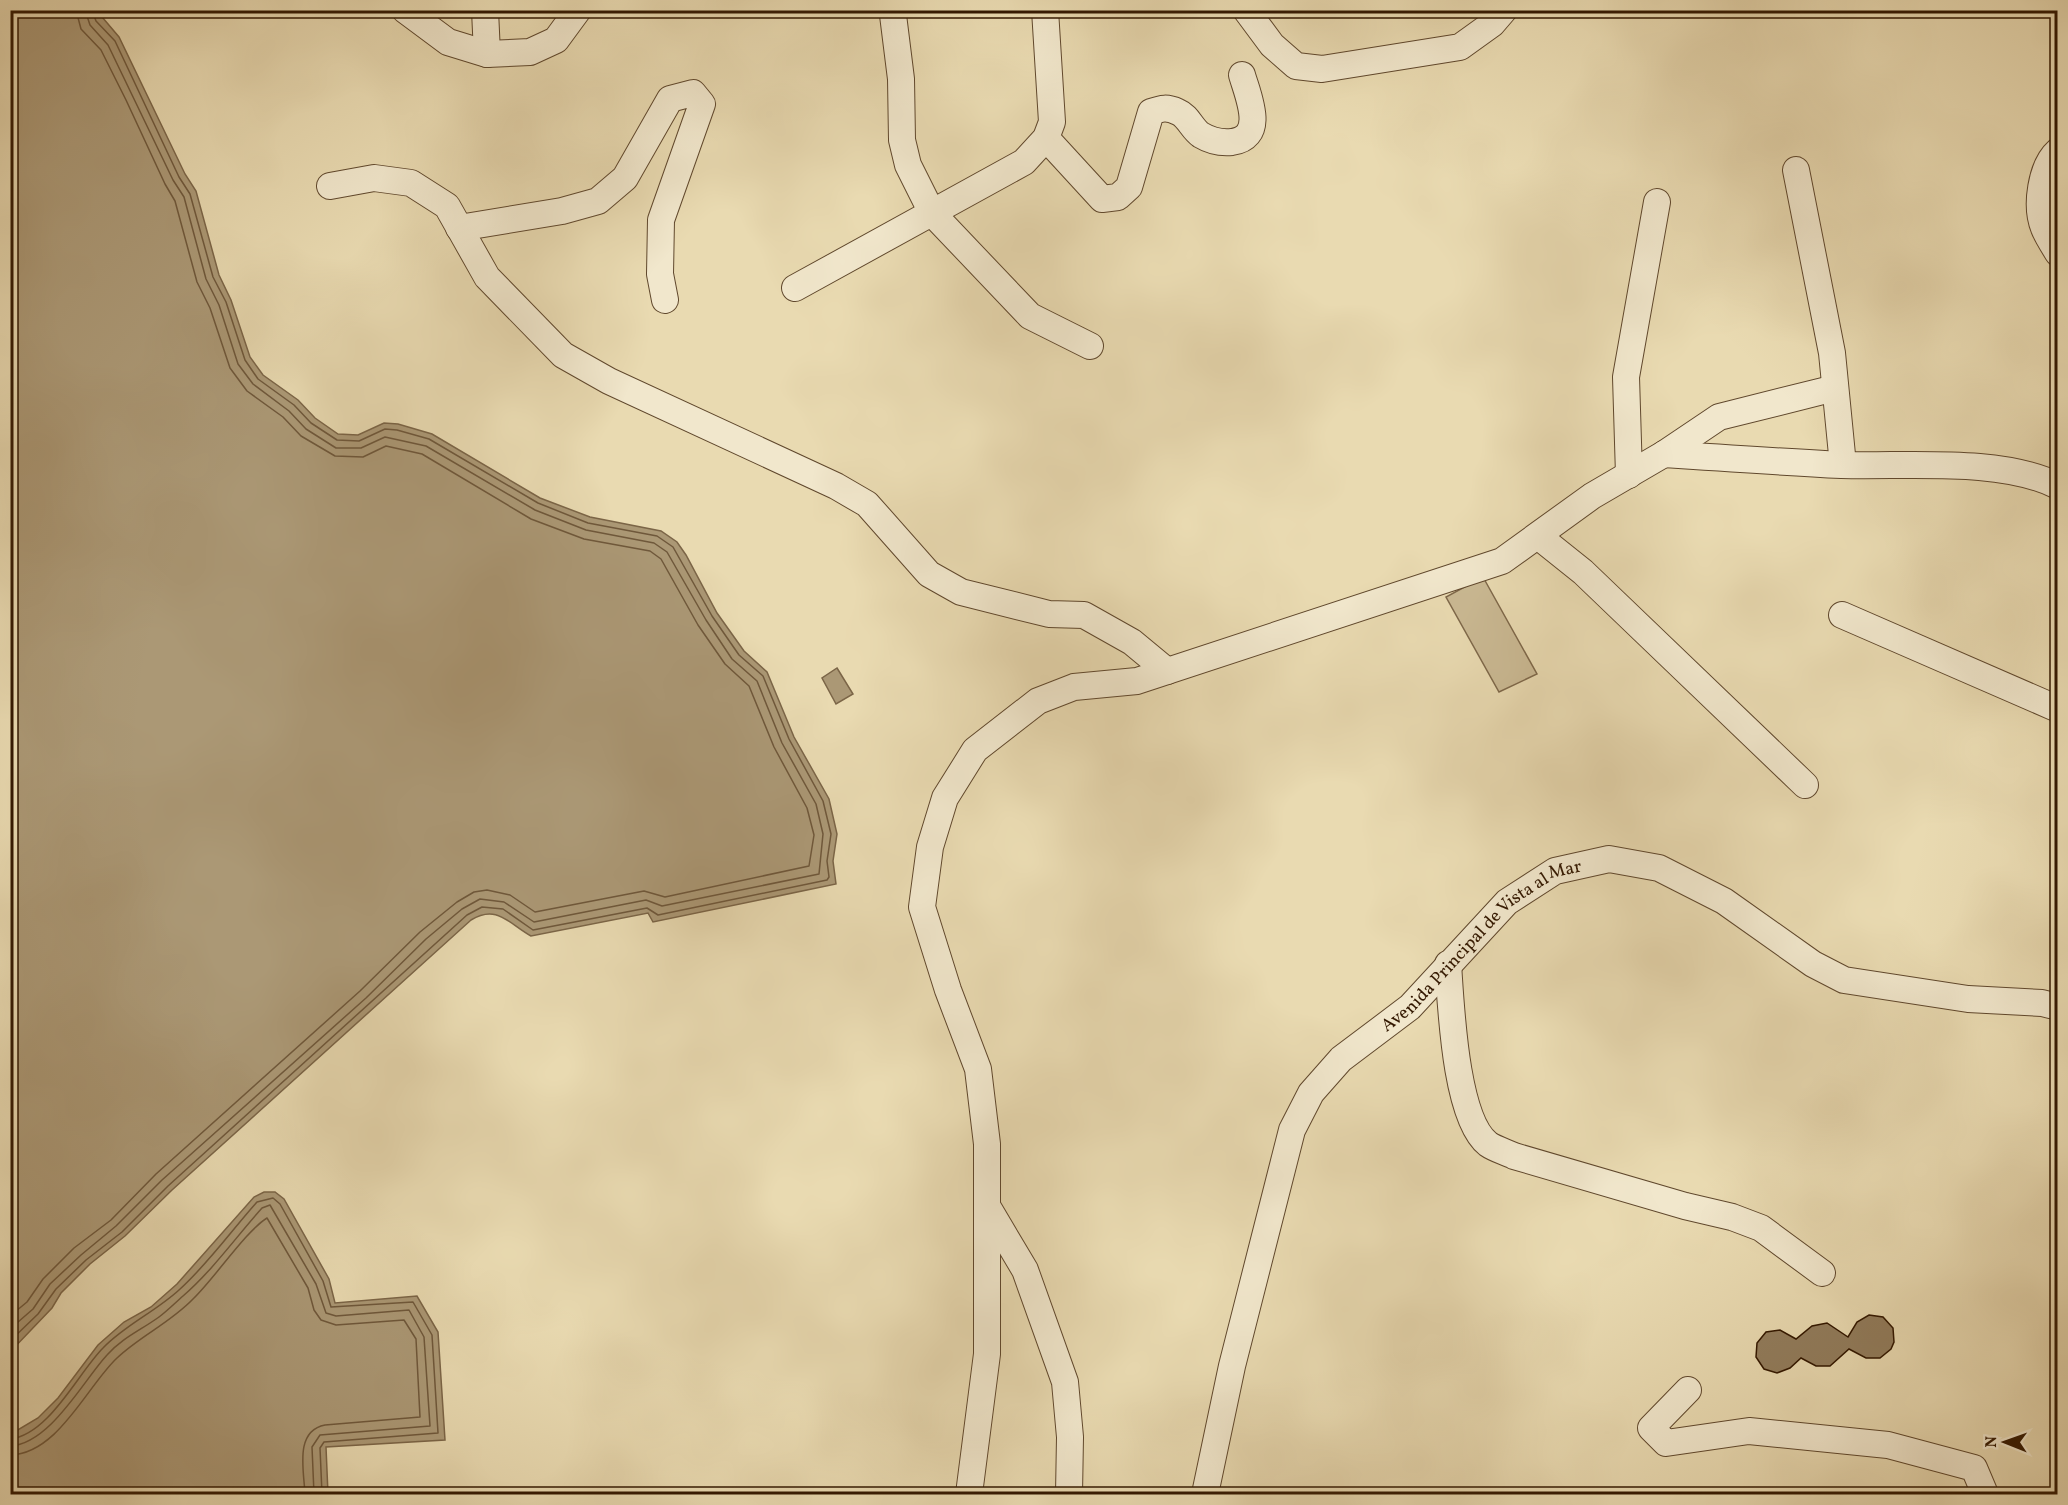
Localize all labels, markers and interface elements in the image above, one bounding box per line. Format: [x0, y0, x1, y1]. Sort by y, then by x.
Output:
street label: Avenida Principal de Vista al Mar [1376, 854, 1585, 1039]
north arrow [1975, 1412, 2035, 1472]
text: N [1981, 1435, 2003, 1448]

